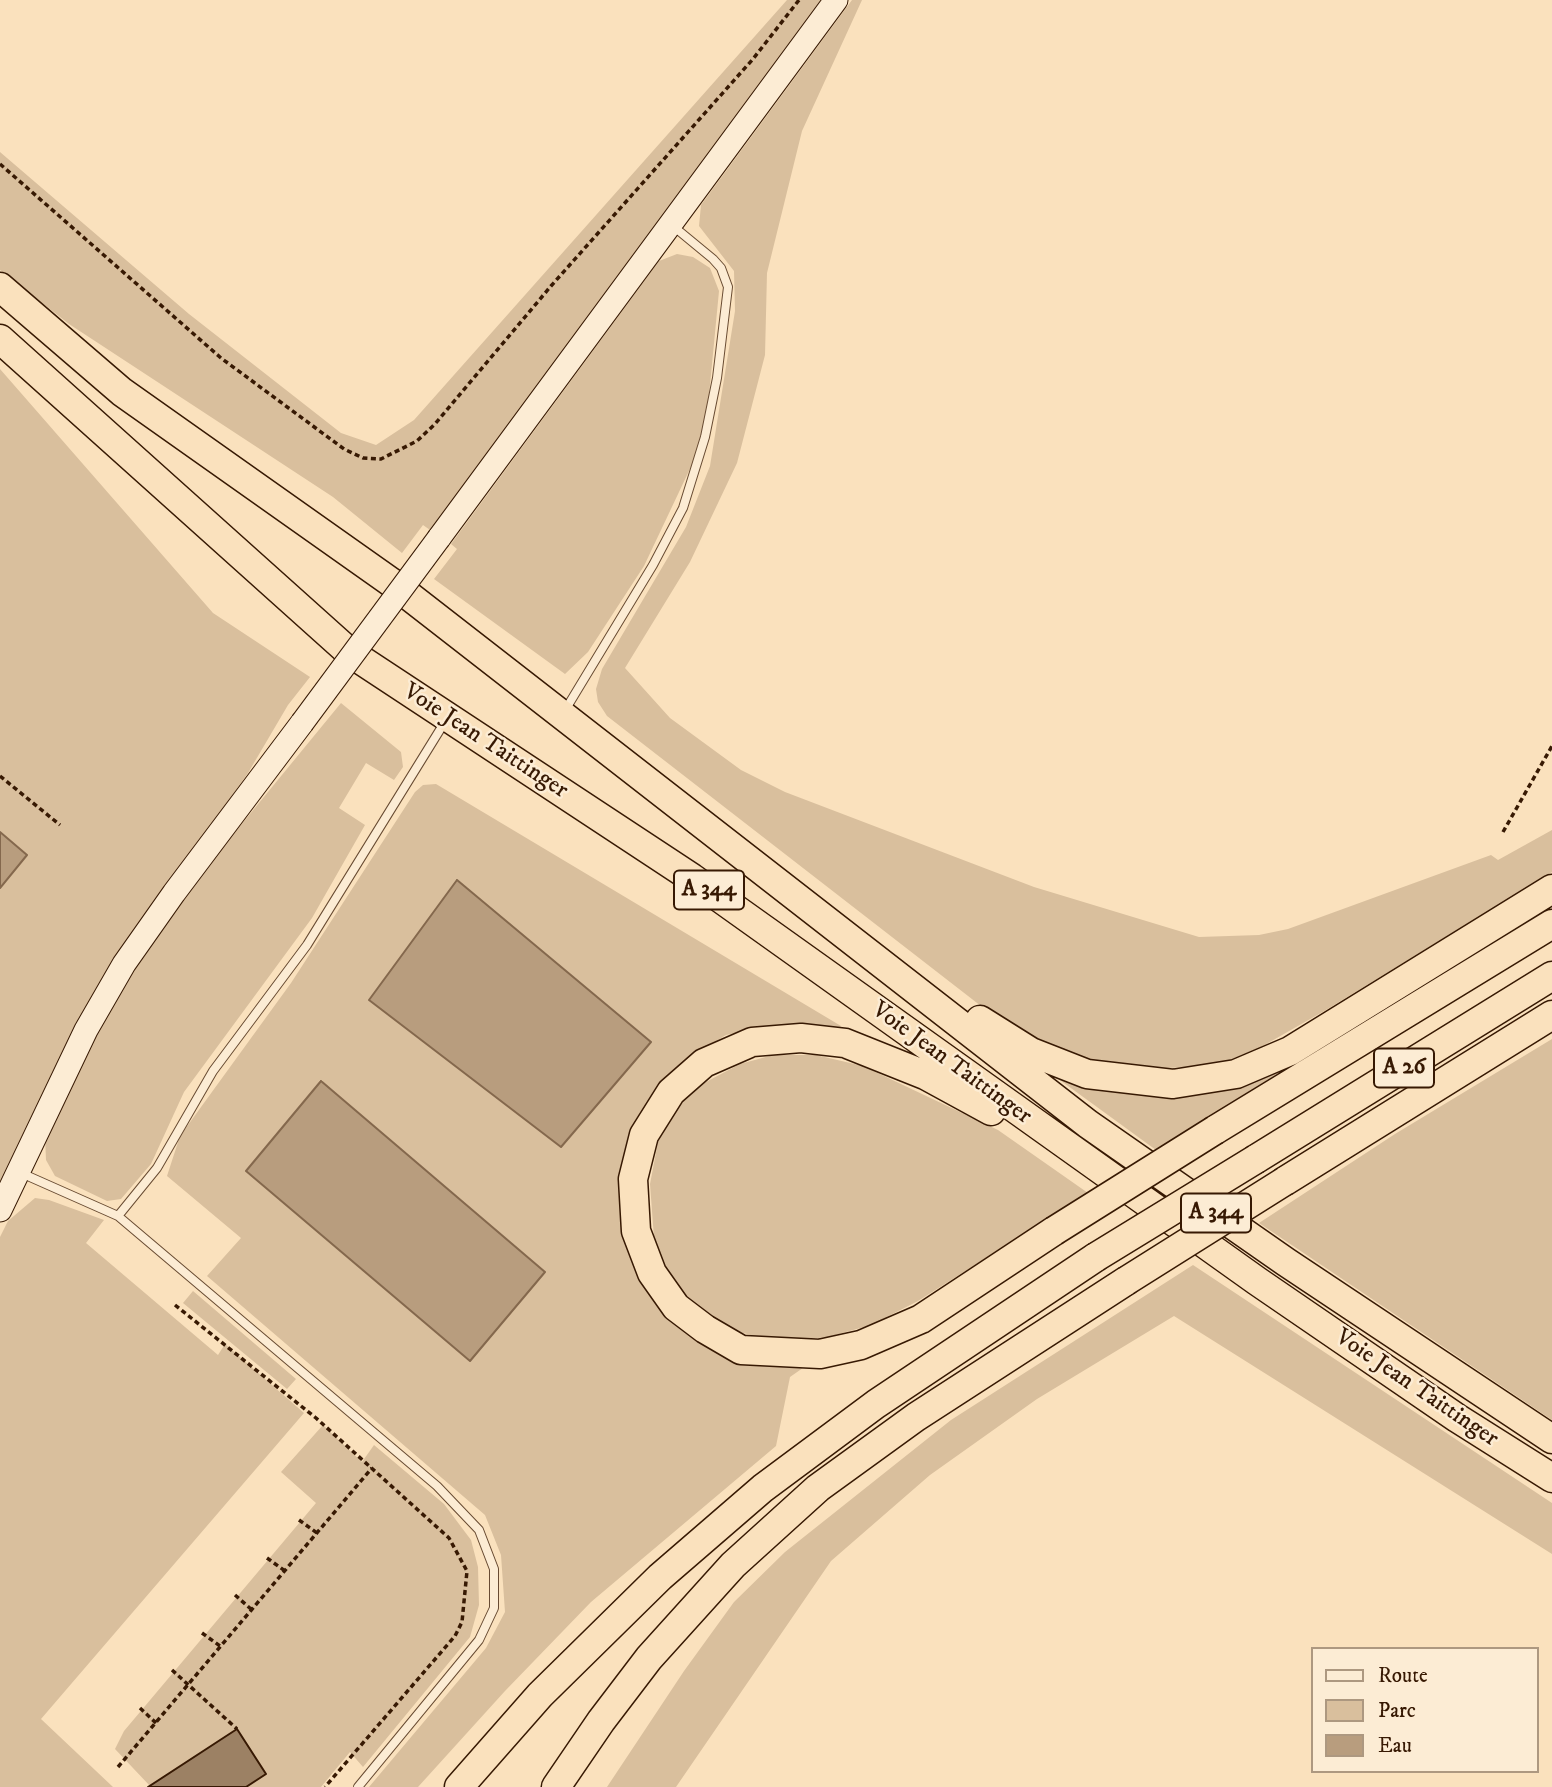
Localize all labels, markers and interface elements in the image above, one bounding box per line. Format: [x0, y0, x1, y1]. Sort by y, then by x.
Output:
street label: Voie Jean Taittinger [397, 678, 573, 806]
road number: A 344 [674, 870, 744, 909]
street label: Voie Jean Taittinger [865, 996, 1037, 1132]
road number: A 26 [1374, 1049, 1434, 1088]
road number: A 344 [1181, 1194, 1251, 1232]
street label: Voie Jean Taittinger [1329, 1324, 1503, 1454]
legend [1310, 1647, 1538, 1773]
text: Route [1378, 1663, 1428, 1689]
text: Parc [1378, 1698, 1416, 1724]
text: Eau [1378, 1733, 1412, 1759]

